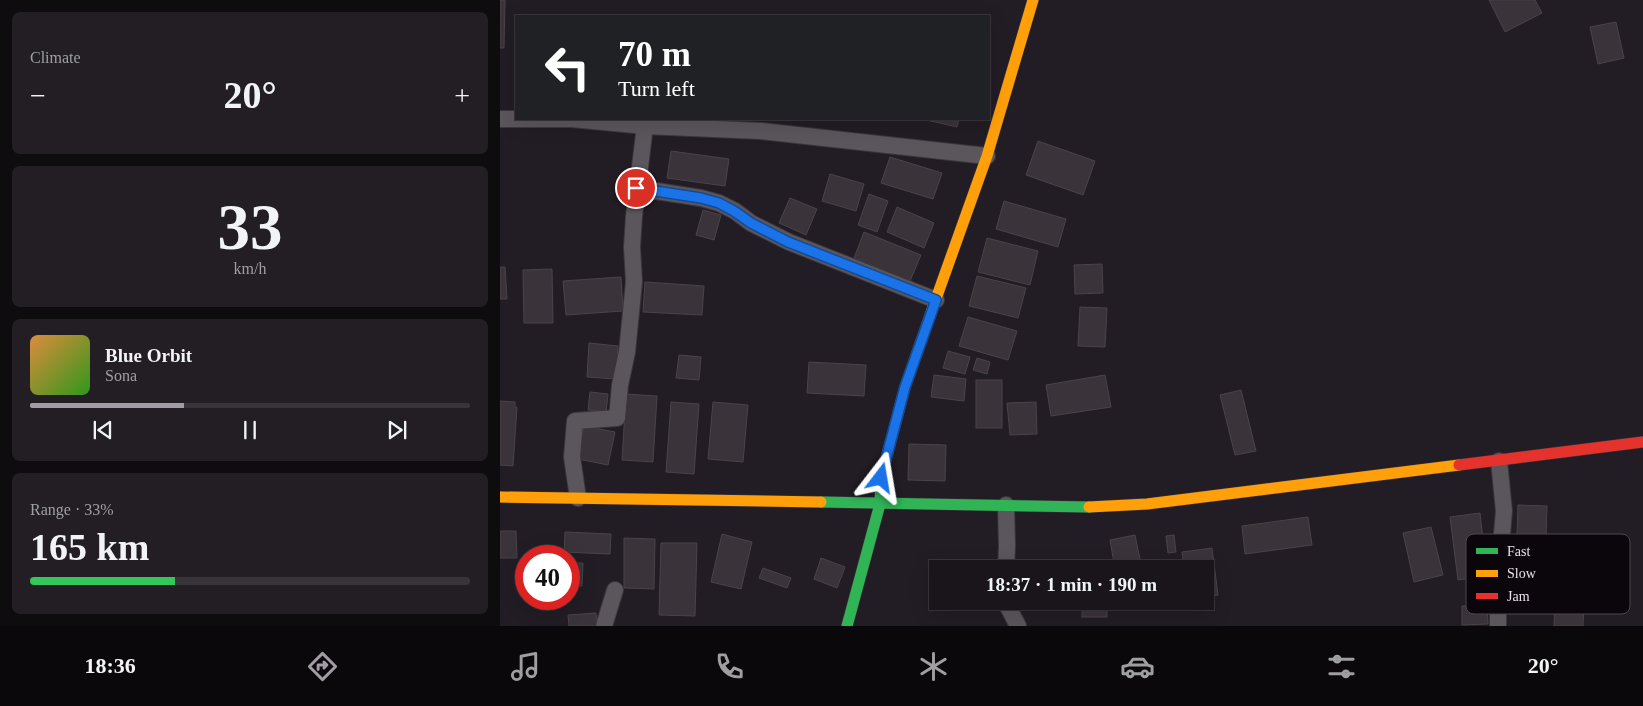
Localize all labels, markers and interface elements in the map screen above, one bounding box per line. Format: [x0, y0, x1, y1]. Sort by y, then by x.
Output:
icon: left [535, 35, 600, 100]
text: 70 m [618, 35, 691, 74]
text: Climate [30, 49, 81, 66]
text: 20° [223, 74, 277, 116]
text: Turn left [618, 76, 695, 101]
text: − [30, 80, 46, 111]
text: + [454, 80, 470, 111]
pin [615, 167, 657, 209]
icon: arrive [622, 174, 650, 202]
text: 33 [218, 191, 283, 263]
text: km/h [234, 260, 266, 277]
text: Blue Orbit [105, 345, 192, 366]
text: Sona [105, 367, 137, 384]
icon: previous [89, 416, 117, 444]
icon: pause [236, 416, 264, 444]
icon: next [383, 416, 411, 444]
position arrow [854, 451, 906, 503]
text: Range · 33% [30, 501, 114, 518]
text: 165 km [30, 526, 149, 568]
legend [1466, 534, 1630, 614]
text: Fast [1507, 544, 1530, 559]
speed limit sign: 40 [515, 545, 580, 610]
text: Slow [1507, 566, 1537, 581]
text: 18:37 · 1 min · 190 m [986, 574, 1157, 595]
text: Jam [1507, 589, 1530, 604]
icon: directions [305, 649, 340, 684]
icon: music [508, 649, 543, 684]
icon: phone [712, 649, 747, 684]
icon: climate [916, 649, 951, 684]
icon: car [1120, 649, 1155, 684]
icon: filters [1324, 649, 1359, 684]
text: 18:36 [84, 653, 136, 678]
text: 20° [1528, 653, 1558, 678]

